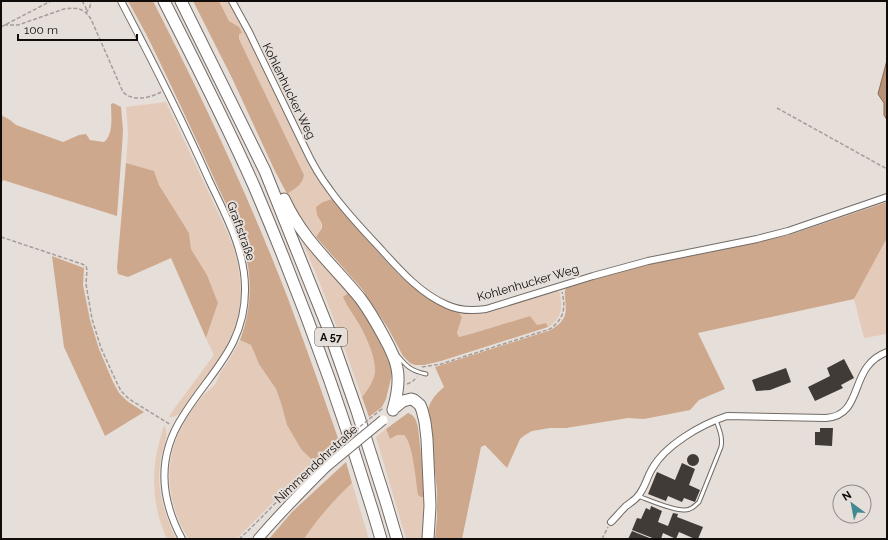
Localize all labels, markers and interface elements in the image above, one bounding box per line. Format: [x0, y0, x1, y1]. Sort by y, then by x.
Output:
scale bar [18, 16, 137, 42]
text: 100 m [24, 23, 58, 37]
street label: Kohlenhucker Weg [260, 41, 318, 141]
street label: Graftstraße [224, 200, 258, 262]
street label: Kohlenhucker Weg [475, 262, 581, 304]
road number: A 57 [315, 328, 347, 346]
street label: Nimmendohrstraße [272, 422, 360, 506]
north arrow [832, 484, 872, 524]
text: N [840, 488, 854, 504]

